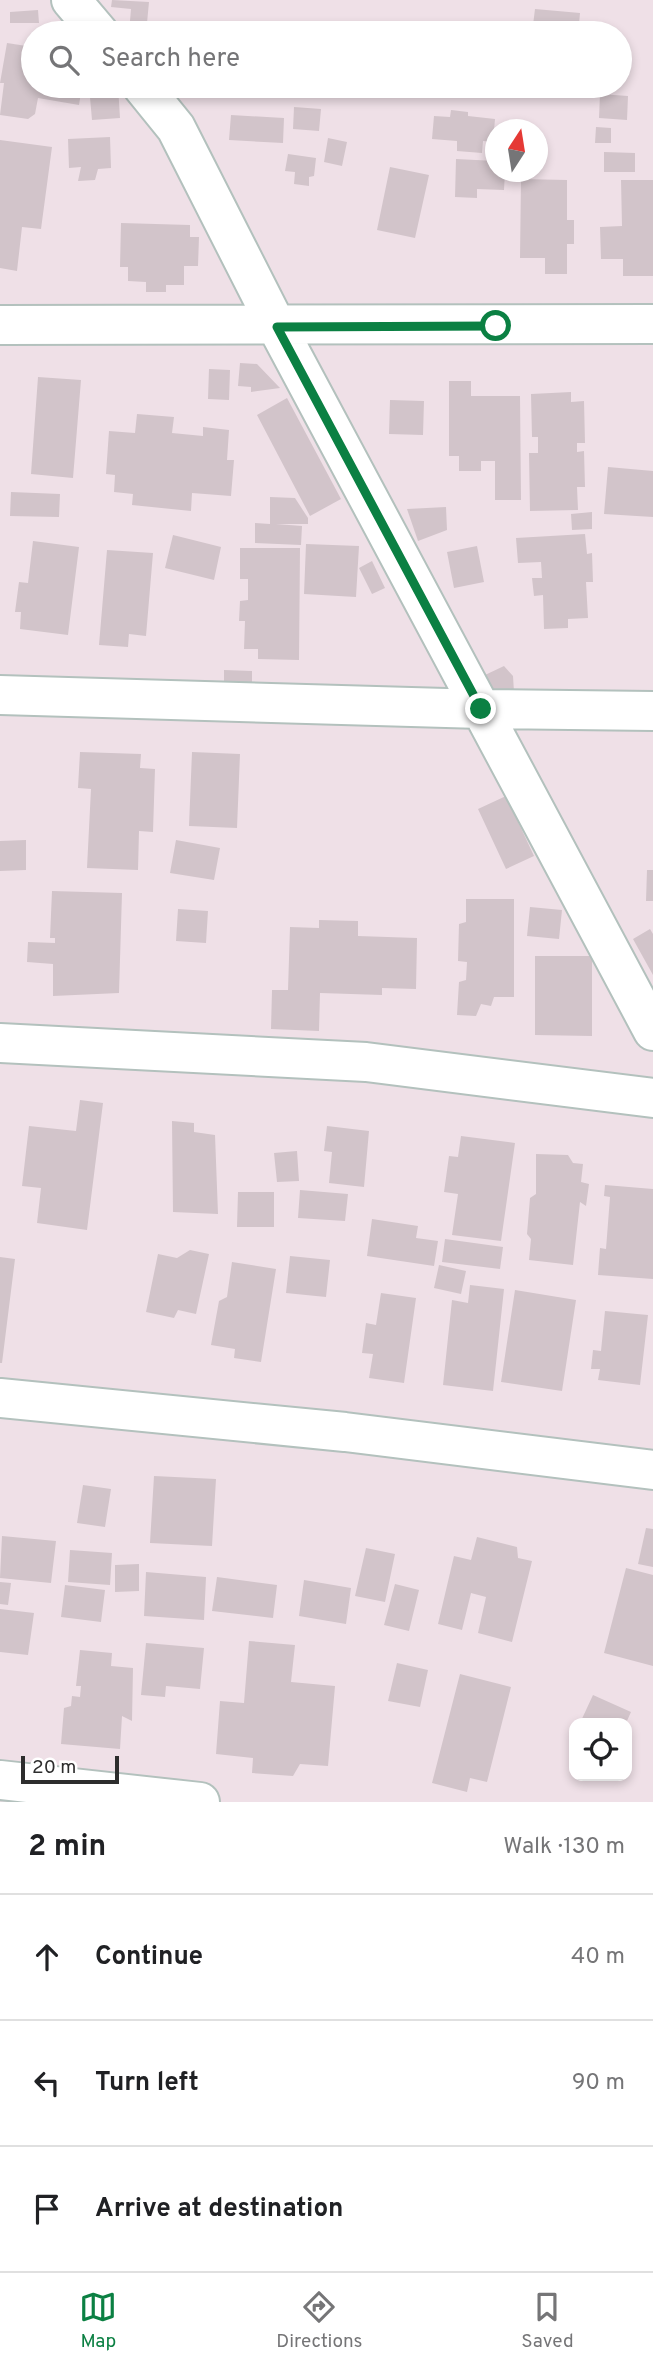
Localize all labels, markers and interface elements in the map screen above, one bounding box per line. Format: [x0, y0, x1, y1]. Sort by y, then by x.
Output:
search box [21, 21, 632, 98]
icon: search [45, 41, 83, 79]
text: Search here [101, 43, 240, 76]
north arrow [485, 119, 548, 182]
route start [480, 310, 511, 341]
route end [465, 693, 496, 724]
map controls [569, 1718, 632, 1781]
button: locate [569, 1718, 632, 1781]
scale bar [21, 1753, 119, 1785]
text: 20 m [32, 1756, 76, 1780]
text: 2 min [28, 1829, 106, 1866]
text: Walk · 130 m [503, 1833, 625, 1862]
icon: ahead [28, 1938, 66, 1976]
text: Continue [95, 1941, 203, 1974]
text: 40 m [571, 1943, 625, 1972]
icon: left [28, 2064, 66, 2102]
text: Turn left [95, 2067, 199, 2100]
text: 90 m [572, 2069, 625, 2098]
icon: arrive [28, 2190, 66, 2228]
text: Arrive at destination [95, 2193, 343, 2226]
tab: Map [79, 2288, 117, 2354]
tab: Directions [276, 2288, 363, 2354]
tab: Saved [521, 2288, 574, 2354]

